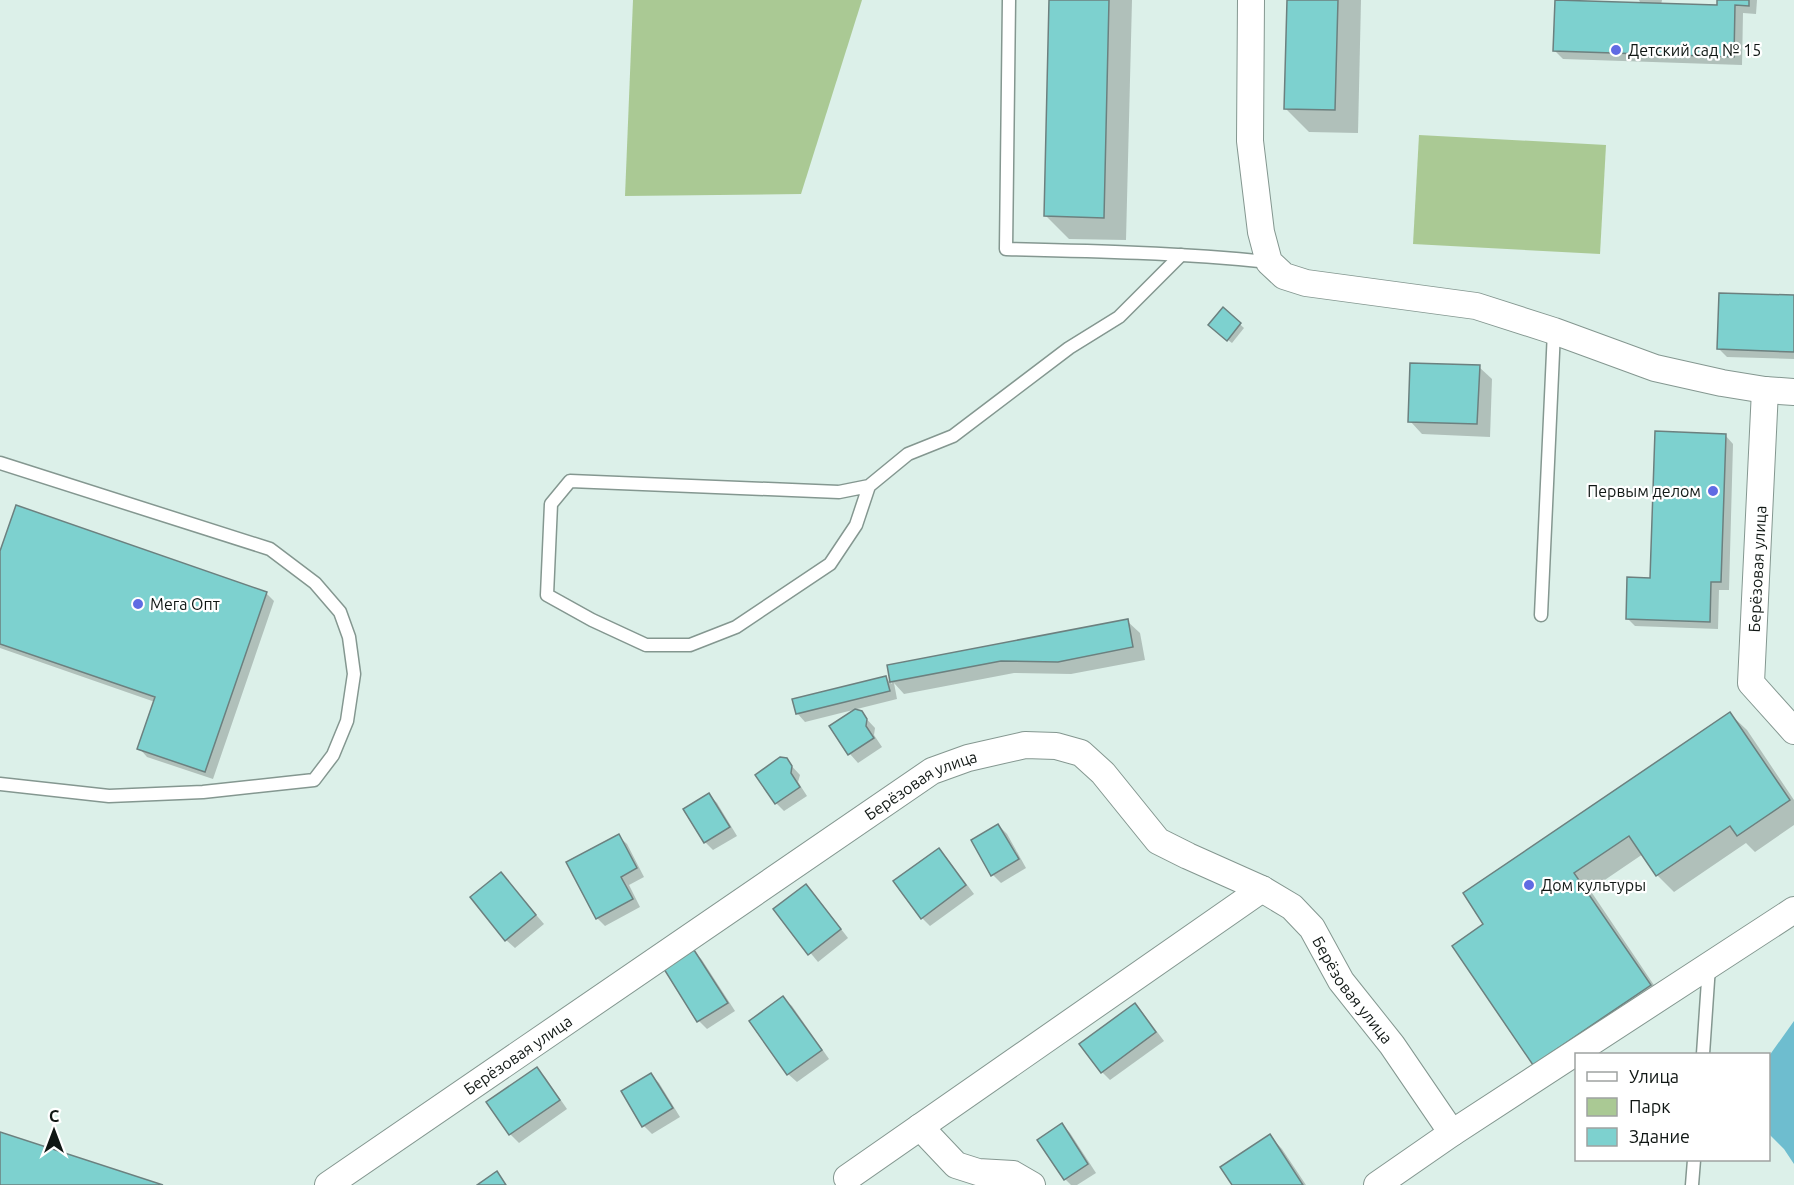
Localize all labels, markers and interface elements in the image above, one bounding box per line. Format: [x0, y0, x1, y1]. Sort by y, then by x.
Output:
place label: Детский сад № 15 [1628, 41, 1761, 59]
marker: Детский сад № 15 [1609, 43, 1623, 57]
place label: Первым делом [1587, 482, 1701, 500]
marker: Первым делом [1706, 484, 1720, 498]
street label: Берёзовая улица [1745, 505, 1769, 633]
place label: Мега Опт [150, 595, 220, 613]
marker: Мега Опт [131, 597, 145, 611]
street label: Берёзовая улица [861, 747, 979, 824]
place label: Дом культуры [1541, 876, 1646, 894]
marker: Дом культуры [1522, 878, 1536, 892]
street label: Берёзовая улица [1309, 933, 1396, 1047]
street label: Берёзовая улица [460, 1012, 575, 1098]
legend [1575, 1053, 1770, 1161]
text: Улица [1629, 1066, 1679, 1086]
text: Парк [1629, 1096, 1670, 1116]
north arrow [24, 1101, 84, 1161]
text: С [49, 1107, 59, 1125]
text: Здание [1629, 1126, 1690, 1146]

